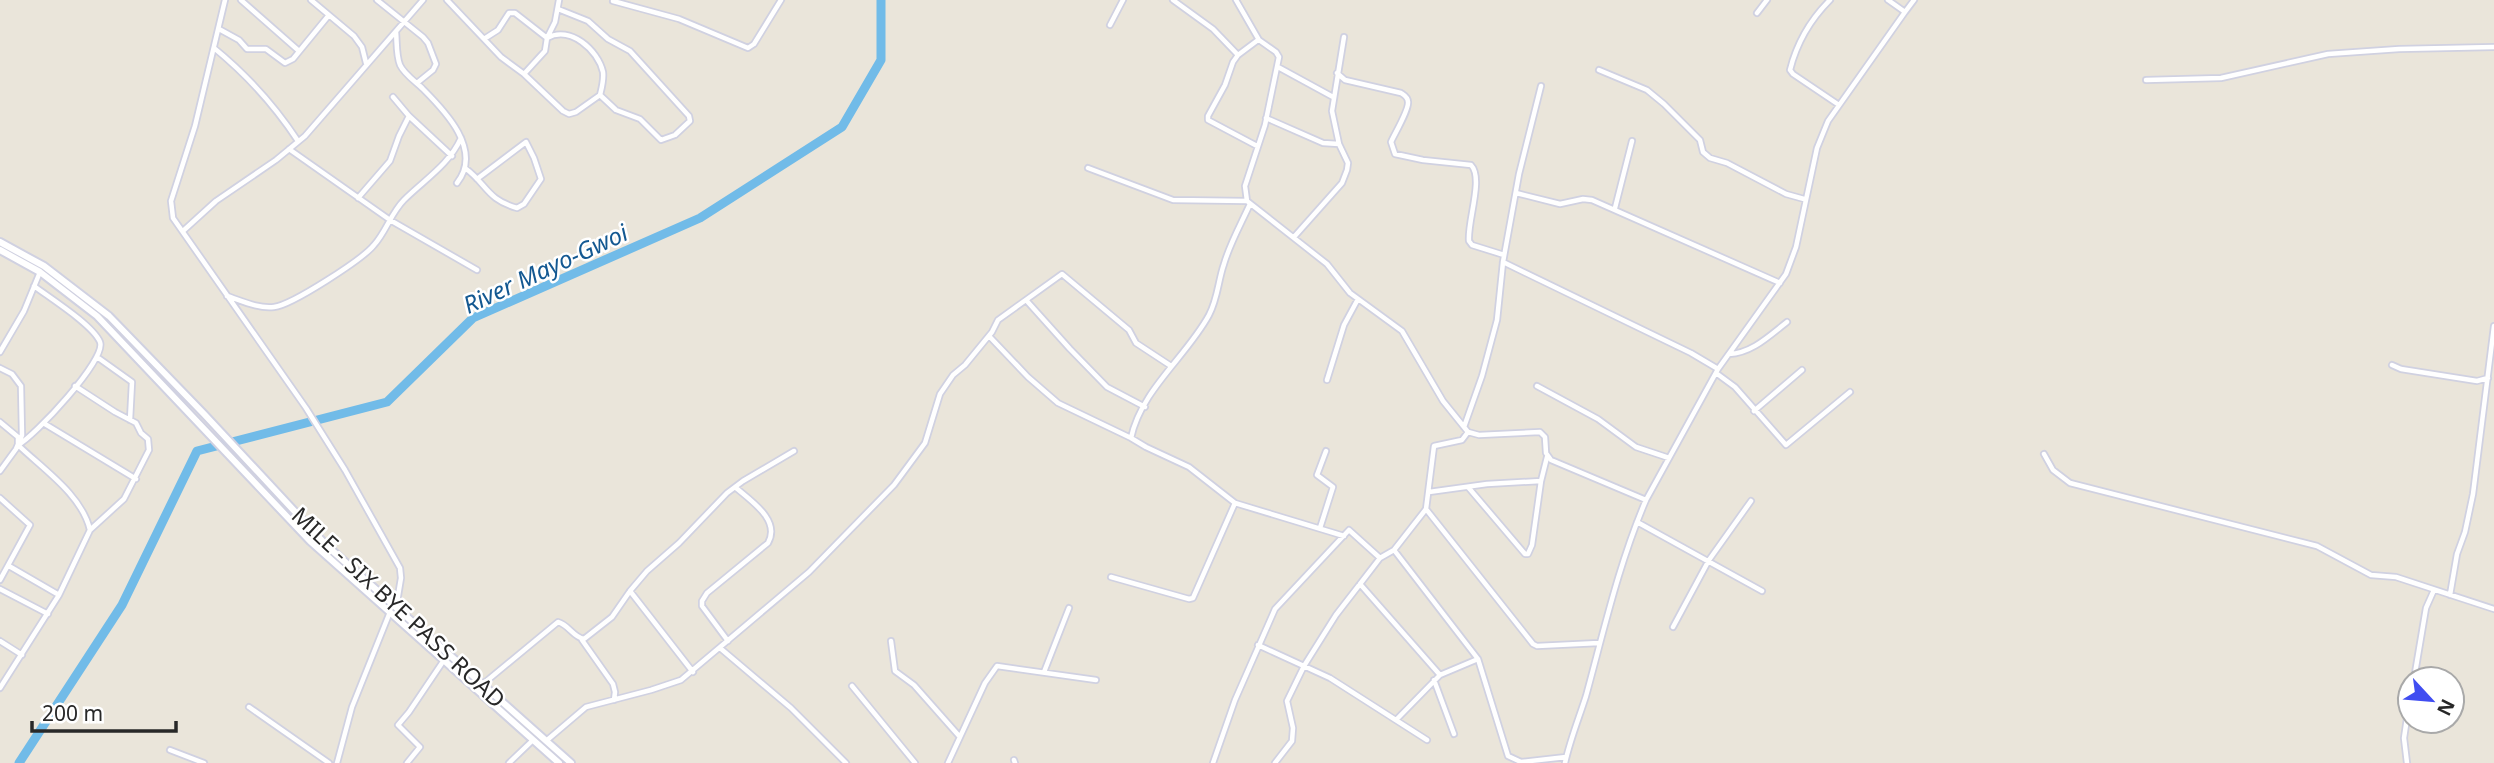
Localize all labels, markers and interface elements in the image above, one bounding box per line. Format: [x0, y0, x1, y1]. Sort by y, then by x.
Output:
water label: River Mayo-Gwoi [457, 215, 634, 321]
street label: MILE - SIX BYE PASS ROAD [285, 499, 513, 715]
north arrow [2396, 665, 2466, 735]
scale bar [32, 690, 175, 734]
text: N [2431, 695, 2461, 720]
text: 200 m [42, 699, 103, 727]

